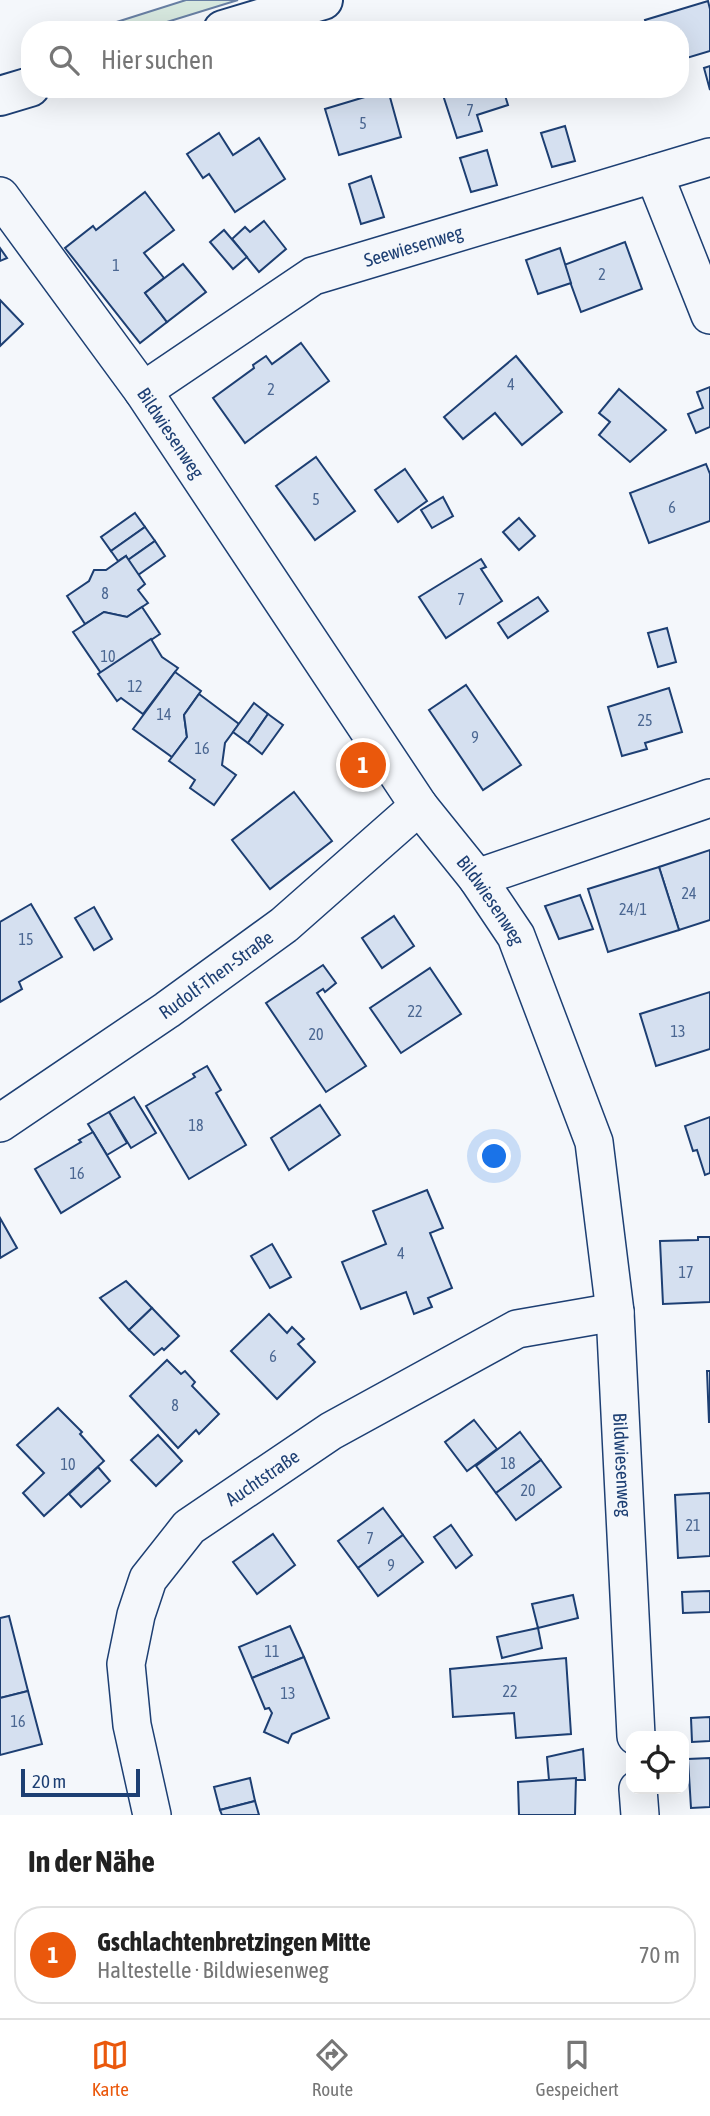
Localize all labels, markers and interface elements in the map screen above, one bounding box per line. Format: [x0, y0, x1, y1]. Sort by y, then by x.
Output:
search box [21, 21, 689, 98]
icon: search [45, 41, 83, 79]
text: Hier suchen [101, 45, 214, 75]
house number: 7 [466, 101, 474, 119]
house number: 5 [359, 114, 367, 132]
street label: Seewiesenweg [361, 221, 466, 271]
house number: 1 [112, 256, 120, 274]
house number: 2 [598, 265, 606, 283]
house number: 4 [507, 375, 515, 393]
house number: 2 [267, 380, 275, 398]
street label: Bildwiesenweg [133, 383, 209, 483]
house number: 5 [312, 490, 320, 508]
house number: 6 [668, 498, 676, 516]
house number: 8 [101, 584, 109, 602]
house number: 7 [457, 590, 465, 608]
house number: 10 [100, 647, 116, 665]
house number: 12 [127, 677, 143, 695]
house number: 14 [156, 705, 172, 723]
house number: 25 [637, 711, 653, 729]
house number: 9 [471, 728, 479, 746]
house number: 16 [194, 739, 210, 757]
pin: 1 [340, 739, 386, 791]
street label: Bildwiesenweg [452, 851, 530, 949]
house number: 24 [681, 884, 697, 902]
house number: 24/1 [619, 900, 647, 918]
street label: Rudolf-Then-Straße [155, 926, 277, 1023]
house number: 15 [18, 930, 34, 948]
house number: 22 [407, 1002, 423, 1020]
house number: 13 [670, 1022, 686, 1040]
house number: 20 [308, 1025, 324, 1043]
house number: 18 [188, 1116, 204, 1134]
your location [477, 1139, 511, 1173]
house number: 16 [69, 1164, 85, 1182]
house number: 4 [397, 1244, 405, 1262]
house number: 17 [678, 1263, 694, 1281]
house number: 6 [269, 1347, 277, 1365]
house number: 8 [171, 1396, 179, 1414]
street label: Bildwiesenweg [609, 1412, 636, 1518]
street label: Auchtstraße [221, 1445, 303, 1510]
house number: 18 [500, 1454, 516, 1472]
house number: 10 [60, 1455, 76, 1473]
house number: 20 [520, 1481, 536, 1499]
house number: 21 [685, 1516, 701, 1534]
house number: 7 [366, 1529, 374, 1547]
house number: 9 [387, 1556, 395, 1574]
house number: 11 [264, 1642, 280, 1660]
house number: 22 [502, 1682, 518, 1700]
house number: 13 [280, 1684, 296, 1702]
house number: 16 [10, 1712, 26, 1730]
map controls [626, 1731, 689, 1794]
button: locate [626, 1731, 689, 1794]
scale bar [21, 1766, 140, 1798]
text: 20 m [32, 1770, 66, 1792]
text: In der Nähe [28, 1844, 155, 1878]
text: Gschlachtenbretzingen Mitte [97, 1927, 371, 1957]
text: 1 [48, 1942, 58, 1968]
text: 70 m [639, 1942, 680, 1968]
text: Haltestelle · Bildwiesenweg [97, 1957, 329, 1983]
tab: Karte [91, 2036, 129, 2100]
tab: Route [312, 2036, 353, 2100]
tab: Gespeichert [536, 2036, 619, 2100]

